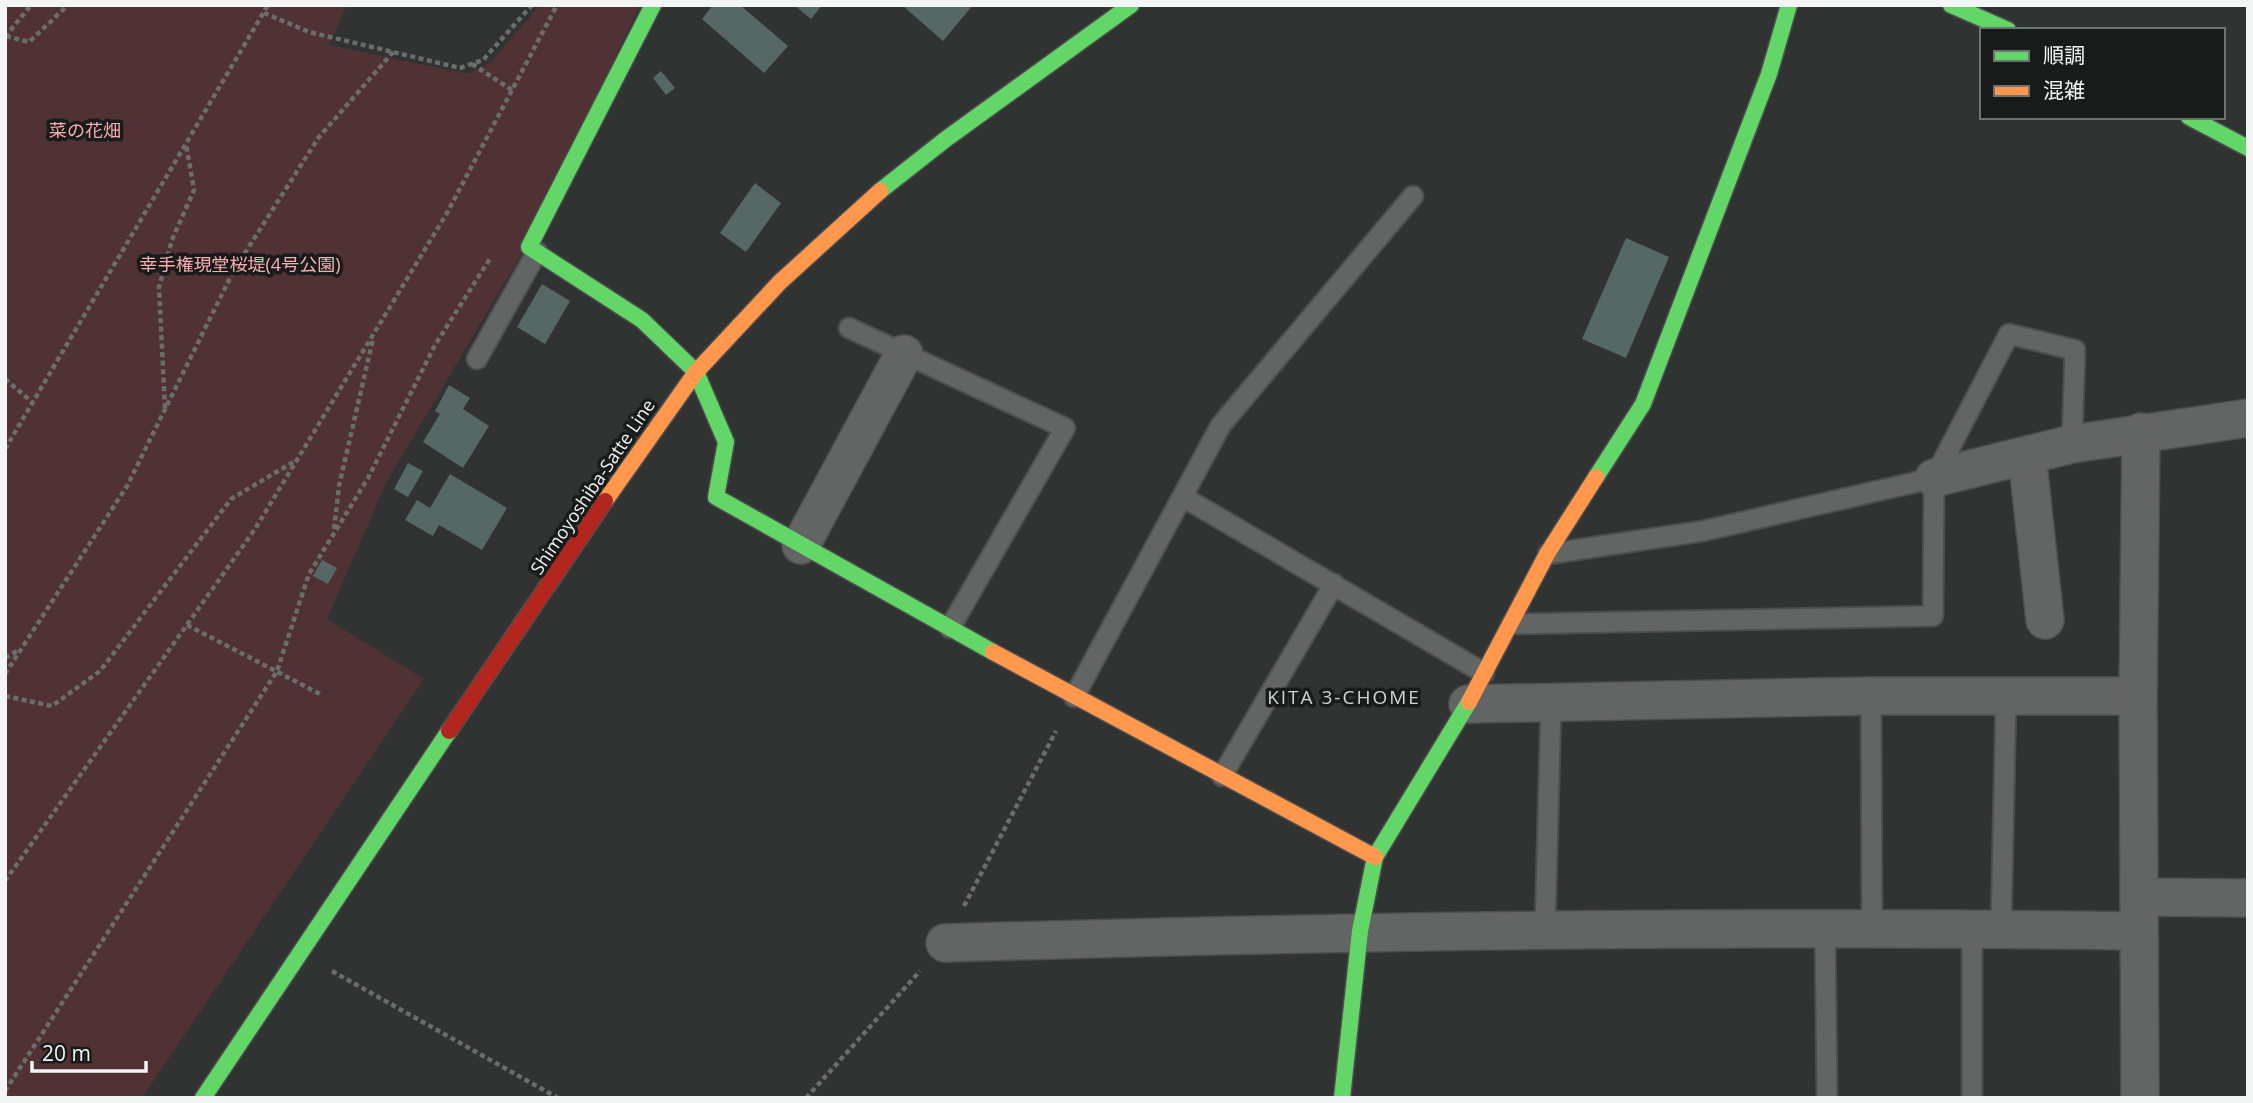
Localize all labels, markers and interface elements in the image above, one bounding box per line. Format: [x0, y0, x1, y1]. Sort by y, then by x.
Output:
legend [1980, 28, 2225, 119]
text: 順調 [2043, 41, 2085, 69]
text: 混雑 [2043, 76, 2085, 104]
park label: 菜の花畑 [49, 118, 121, 142]
park label: 幸手権現堂桜堤(4号公園) [140, 252, 340, 276]
street label: Shimoyoshiba-Satte Line [525, 394, 660, 579]
district label: KITA 3-CHOME [1267, 684, 1421, 710]
scale bar [32, 1030, 145, 1074]
text: 20 m [42, 1039, 91, 1067]

